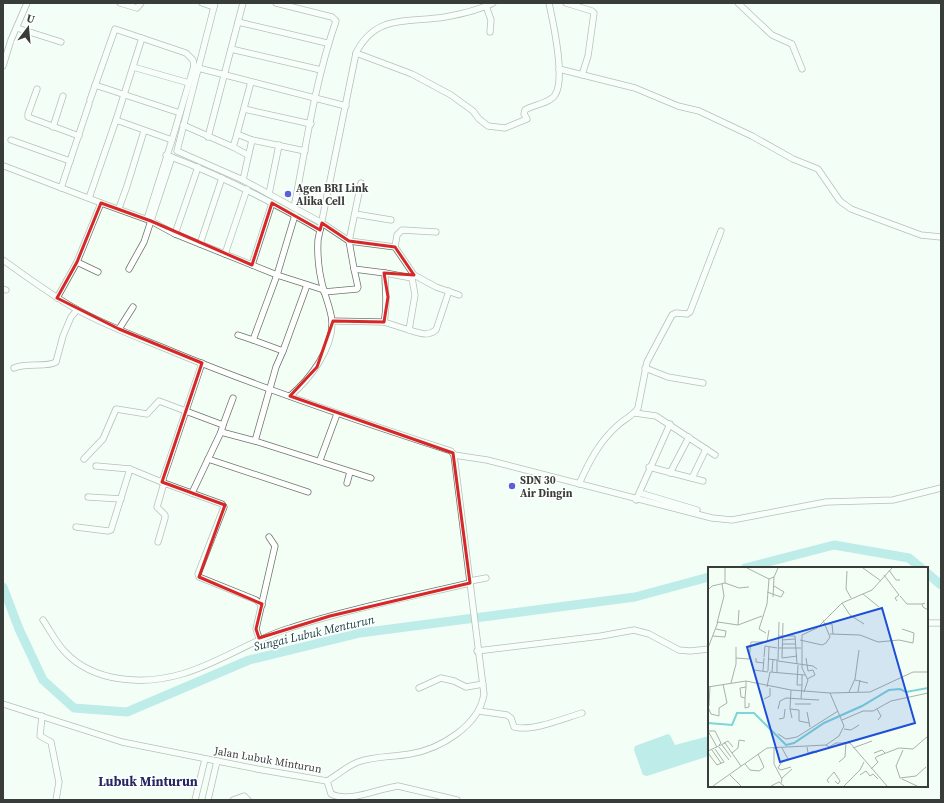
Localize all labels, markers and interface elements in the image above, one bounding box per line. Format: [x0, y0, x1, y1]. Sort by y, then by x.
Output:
north arrow [8, 8, 48, 48]
text: U [25, 11, 37, 27]
place label: Agen BRI Link Alika Cell [296, 181, 369, 209]
marker: Agen BRI Link Alika Cell [283, 189, 293, 199]
place label: SDN 30 Air Dingin [520, 473, 573, 501]
marker: SDN 30 Air Dingin [507, 481, 517, 491]
inset map [708, 567, 928, 787]
water label: Sungai Lubuk Menturun [252, 611, 376, 655]
street label: Jalan Lubuk Minturun [212, 743, 323, 777]
district label: Lubuk Minturun [98, 773, 198, 790]

